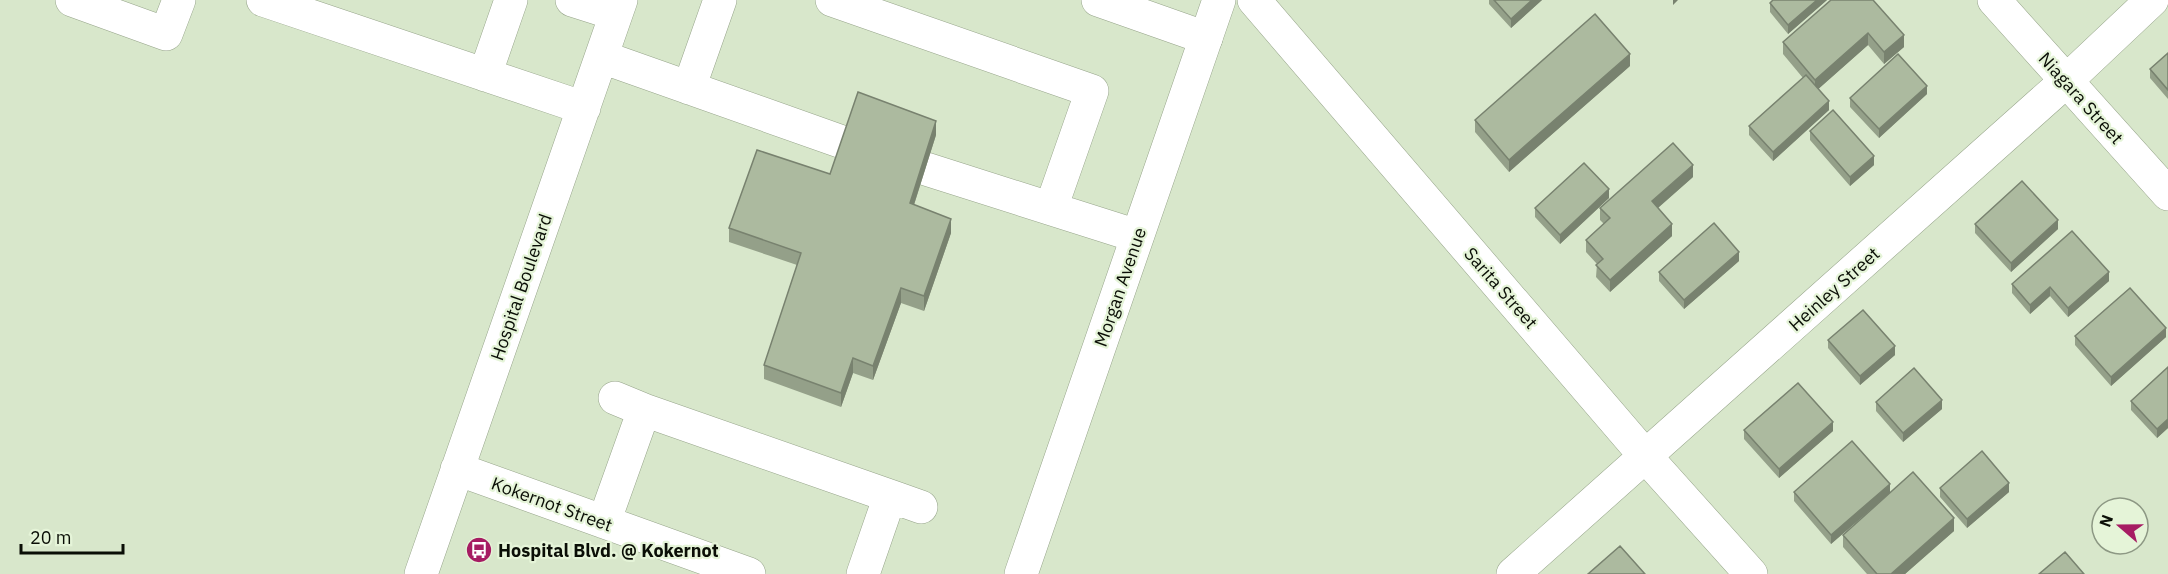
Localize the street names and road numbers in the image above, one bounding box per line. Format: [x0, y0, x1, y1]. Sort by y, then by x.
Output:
street label: Niagara Street [2034, 47, 2128, 149]
street label: Hospital Boulevard [485, 211, 557, 363]
street label: Morgan Avenue [1089, 224, 1151, 350]
street label: Sarita Street [1459, 242, 1543, 334]
street label: Heinley Street [1784, 242, 1884, 336]
street label: Kokernot Street [488, 471, 616, 537]

